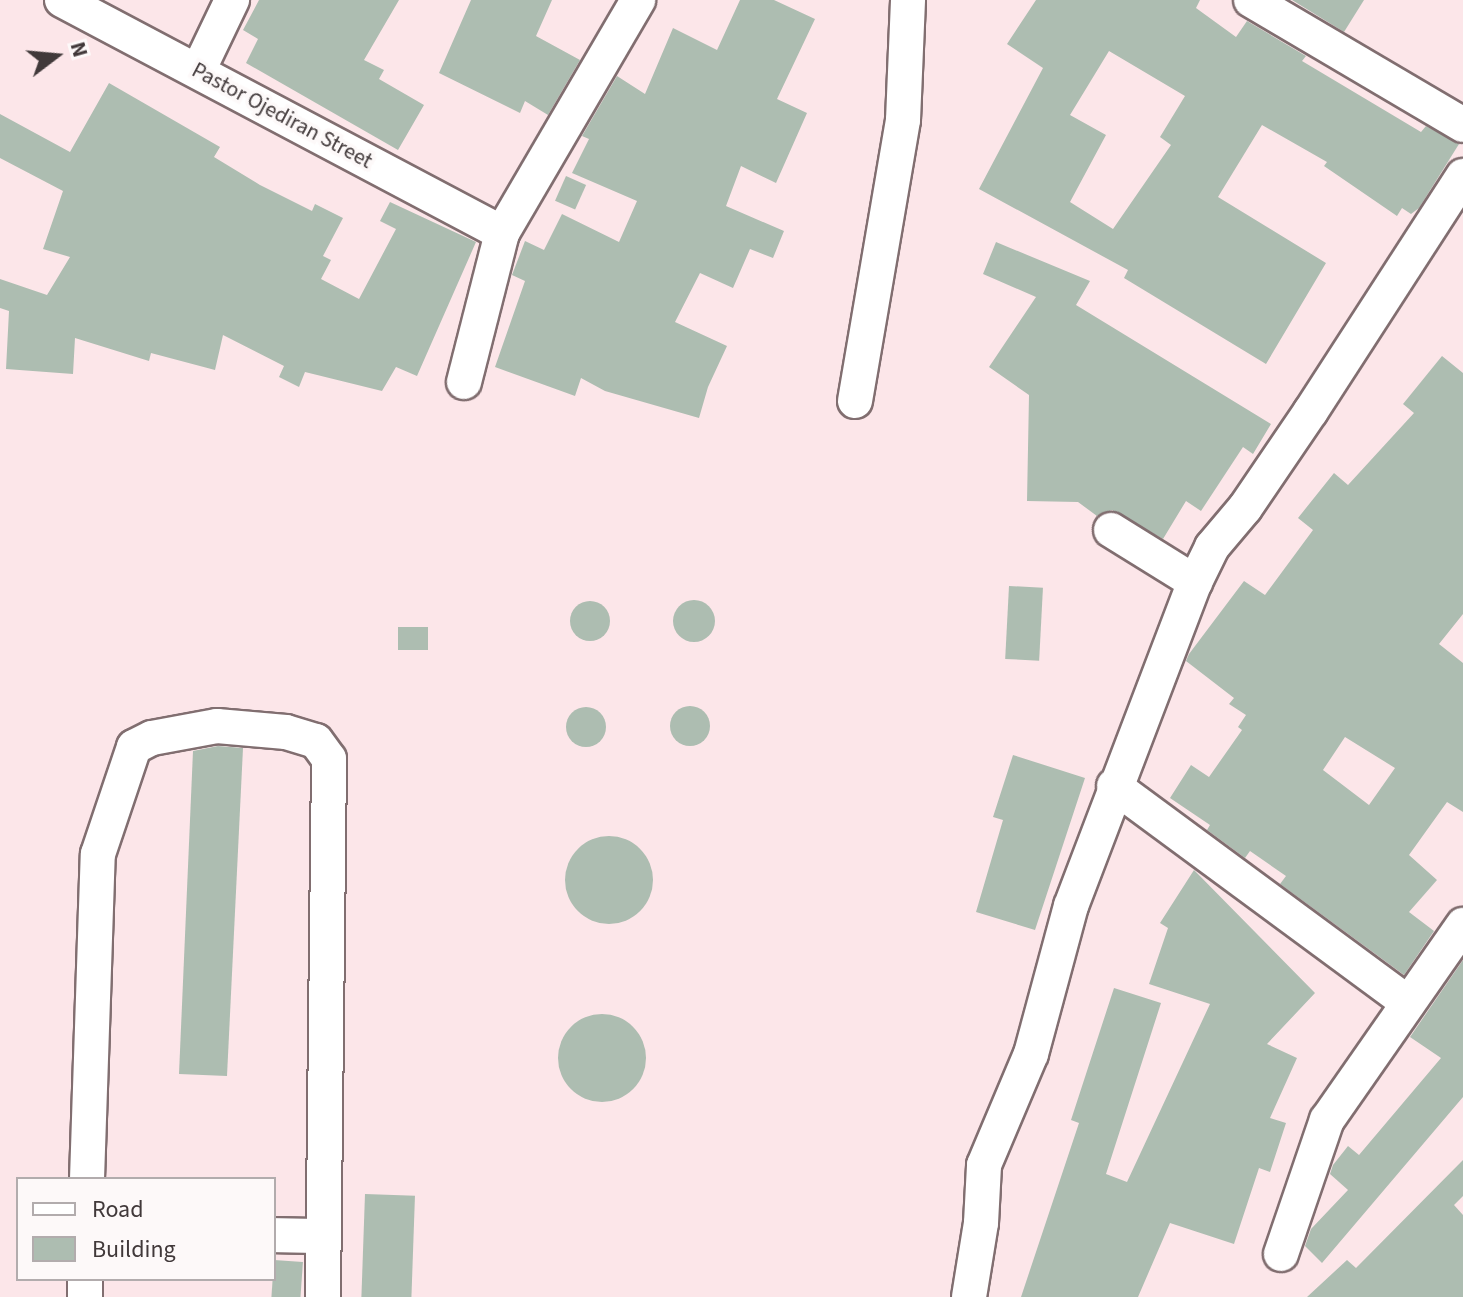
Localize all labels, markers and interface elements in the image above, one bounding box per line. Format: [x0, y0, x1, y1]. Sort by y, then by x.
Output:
north arrow [16, 16, 96, 96]
text: N [62, 38, 96, 61]
street label: Pastor Ojediran Street [187, 57, 377, 175]
legend [16, 1177, 276, 1281]
text: Road [92, 1192, 144, 1227]
text: Building [92, 1232, 176, 1267]

